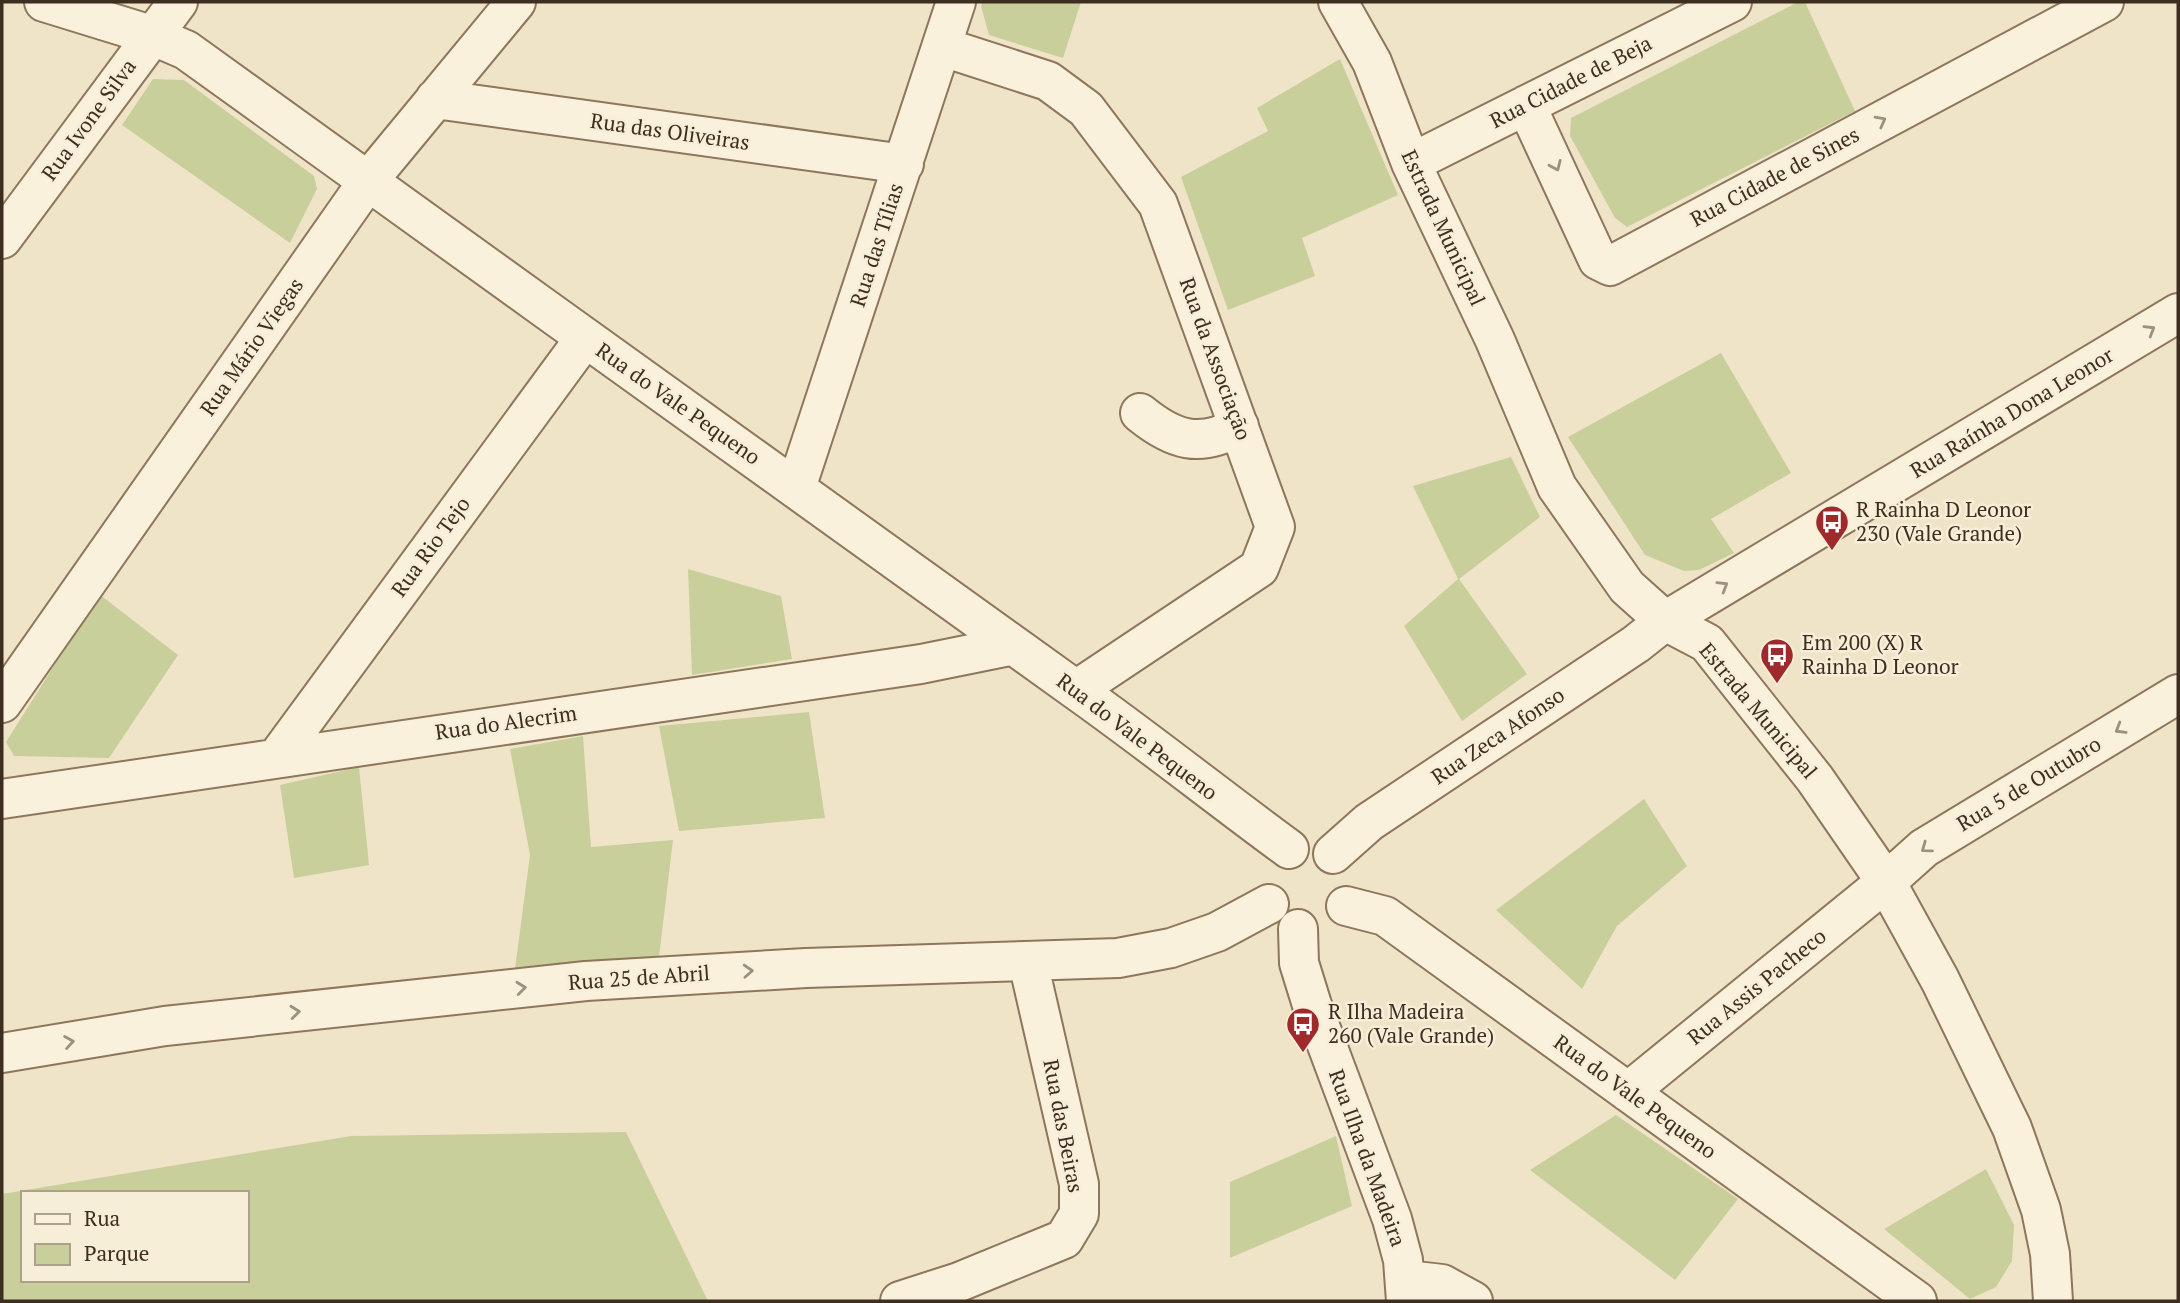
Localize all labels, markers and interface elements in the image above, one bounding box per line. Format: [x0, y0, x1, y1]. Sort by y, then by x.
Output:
street label: Rua Cidade de Beja [1485, 28, 1657, 134]
street label: Rua Ivone Silva [35, 53, 142, 186]
street label: Rua das Oliveiras [589, 106, 752, 156]
one-way arrow [1874, 116, 1886, 129]
street label: Rua Cidade de Sines [1685, 120, 1864, 233]
street label: Estrada Municipal [1395, 145, 1492, 310]
one-way arrow [1548, 159, 1562, 171]
street label: Rua das Tílias [843, 179, 909, 310]
street label: Rua Mário Viegas [193, 272, 309, 421]
street label: Rua da Associação [1174, 274, 1258, 444]
one-way arrow [2142, 325, 2155, 338]
street label: Rua do Vale Pequeno [591, 336, 766, 471]
street label: Rua Raínha Dona Leonor [1905, 340, 2118, 484]
street label: Rua Rio Tejo [384, 491, 476, 602]
place label: R Rainha D Leonor 230 (Vale Grande) [1856, 495, 2031, 547]
bus stop icon: R Rainha D Leonor 230 (Vale Grande) [1813, 503, 1851, 552]
one-way arrow [1716, 581, 1729, 594]
place label: Em 200 (X) R Rainha D Leonor [1802, 628, 1959, 680]
bus stop icon: Em 200 (X) R Rainha D Leonor [1758, 636, 1796, 685]
street label: Estrada Municipal [1694, 637, 1824, 784]
street label: Rua do Vale Pequeno [1051, 666, 1224, 806]
street label: Rua Zeca Afonso [1425, 680, 1570, 790]
street label: Rua do Alecrim [433, 698, 578, 746]
one-way arrow [2114, 721, 2127, 734]
street label: Rua 5 de Outubro [1951, 729, 2106, 837]
one-way arrow [1921, 839, 1934, 852]
street label: Rua Assis Pacheco [1681, 922, 1831, 1051]
street label: Rua 25 de Abril [567, 958, 711, 996]
one-way arrow [742, 963, 753, 978]
one-way arrow [516, 981, 527, 996]
place label: R Ilha Madeira 260 (Vale Grande) [1328, 997, 1494, 1049]
one-way arrow [289, 1005, 300, 1020]
bus stop icon: R Ilha Madeira 260 (Vale Grande) [1284, 1005, 1322, 1054]
street label: Rua do Vale Pequeno [1549, 1028, 1723, 1165]
one-way arrow [63, 1035, 75, 1050]
street label: Rua das Beiras [1037, 1057, 1091, 1195]
street label: Rua Ilha da Madeira [1323, 1065, 1413, 1250]
legend [21, 1191, 248, 1282]
text: Rua [84, 1204, 120, 1232]
text: Parque [84, 1239, 149, 1267]

